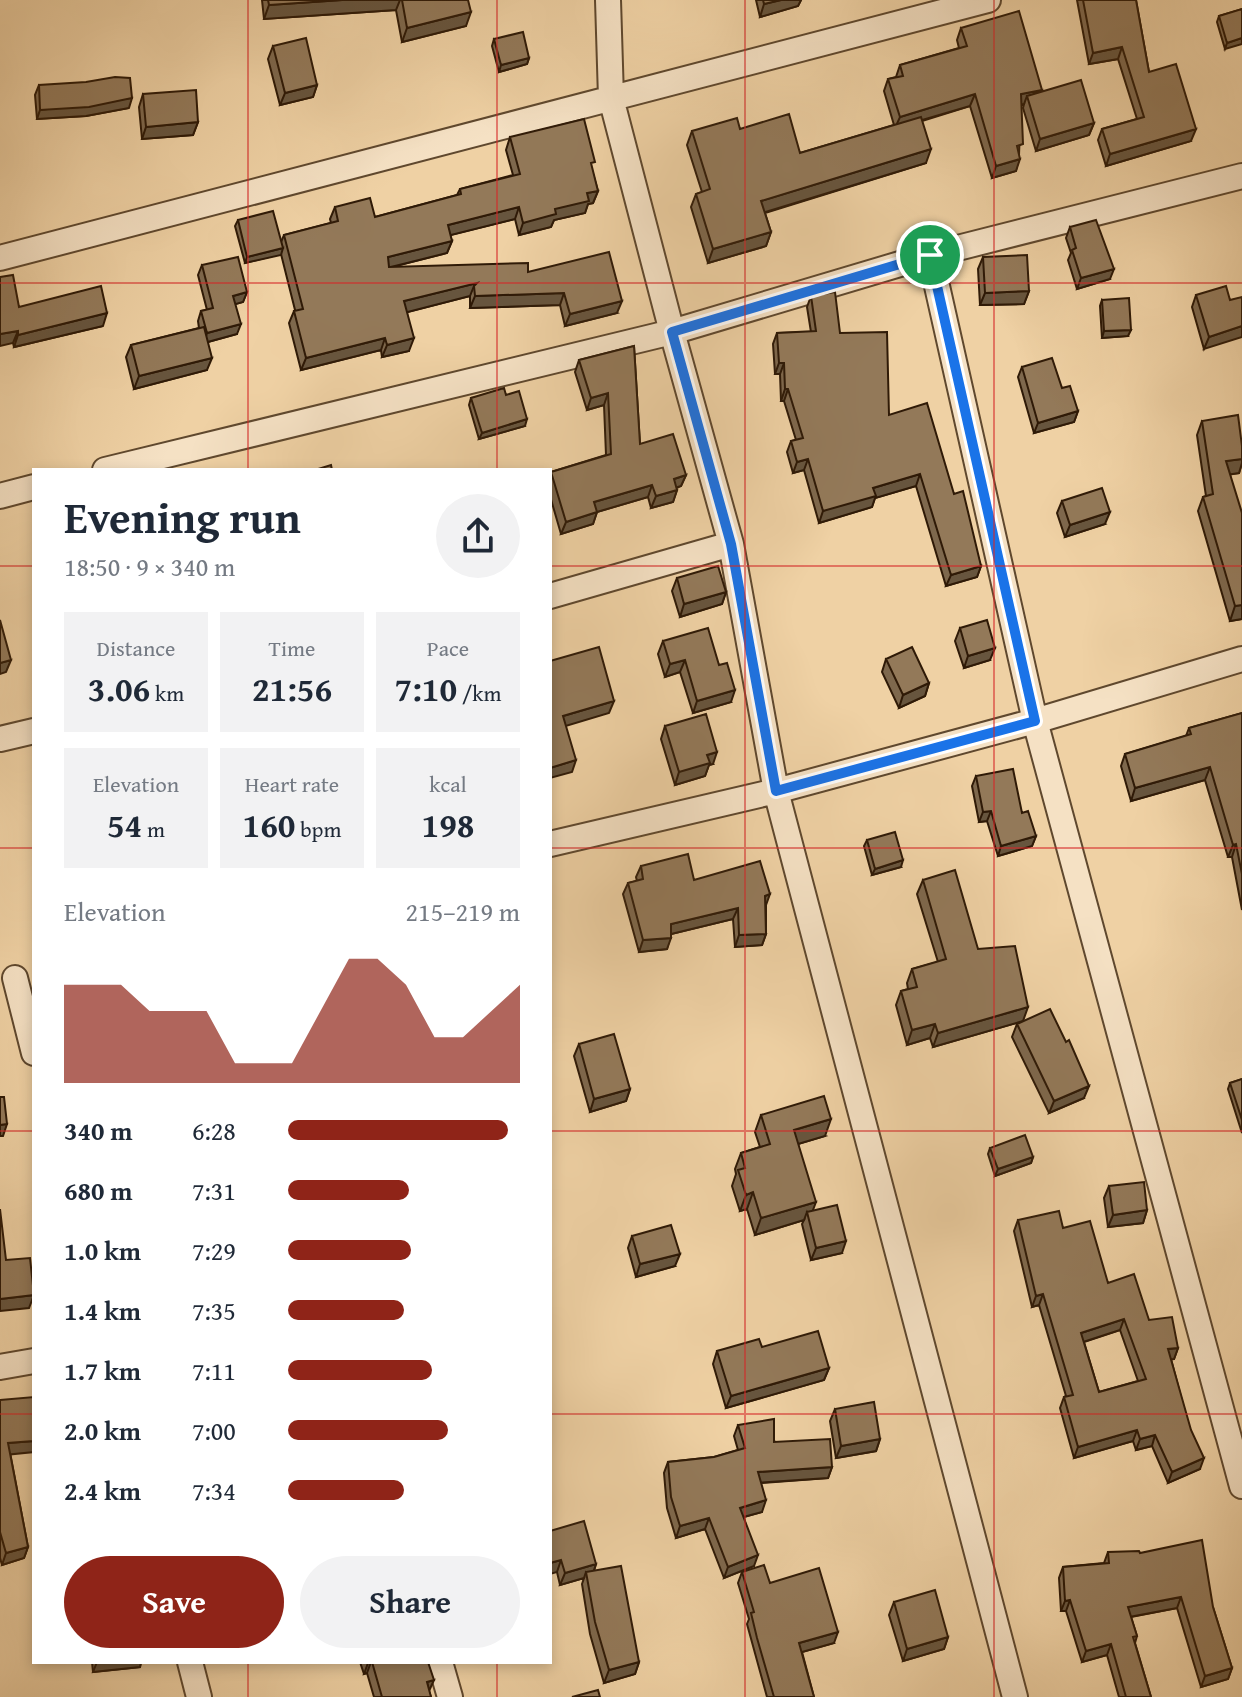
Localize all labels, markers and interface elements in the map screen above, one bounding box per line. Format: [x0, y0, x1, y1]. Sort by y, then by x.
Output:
pin [896, 221, 964, 289]
icon: arrive [908, 233, 952, 277]
text: Evening run [64, 485, 301, 549]
button: share [436, 494, 520, 578]
text: 18:50 · 9 × 340 m [64, 547, 235, 586]
text: Distance [97, 632, 175, 664]
text: Time [269, 632, 315, 664]
text: Pace [427, 632, 469, 664]
text: 3.06 [88, 664, 150, 713]
text: 21:56 [252, 664, 332, 713]
text: 7:10 [395, 664, 457, 713]
text: km [150, 677, 184, 709]
text: /km [457, 677, 501, 709]
text: Elevation [93, 768, 179, 800]
text: Heart rate [245, 768, 339, 800]
text: kcal [429, 768, 467, 800]
text: 54 [107, 800, 142, 849]
text: 160 [243, 800, 295, 849]
text: 198 [422, 800, 474, 849]
text: m [142, 813, 165, 845]
text: bpm [295, 813, 341, 845]
text: Elevation [64, 892, 166, 931]
text: 215–219 m [406, 892, 520, 931]
text: 340 m [64, 1111, 132, 1150]
text: 6:28 [192, 1111, 236, 1150]
text: 680 m [64, 1171, 132, 1210]
text: 7:31 [192, 1171, 236, 1210]
text: 1.0 km [64, 1231, 141, 1270]
text: 7:29 [192, 1231, 236, 1270]
text: 1.4 km [64, 1291, 141, 1330]
text: 7:35 [192, 1291, 236, 1330]
text: 1.7 km [64, 1351, 141, 1390]
text: 7:11 [192, 1351, 236, 1390]
text: 2.0 km [64, 1411, 141, 1450]
text: 7:00 [192, 1411, 236, 1450]
text: 2.4 km [64, 1471, 141, 1510]
text: 7:34 [192, 1471, 236, 1510]
button: Save [64, 1556, 284, 1648]
button: Share [300, 1556, 520, 1648]

